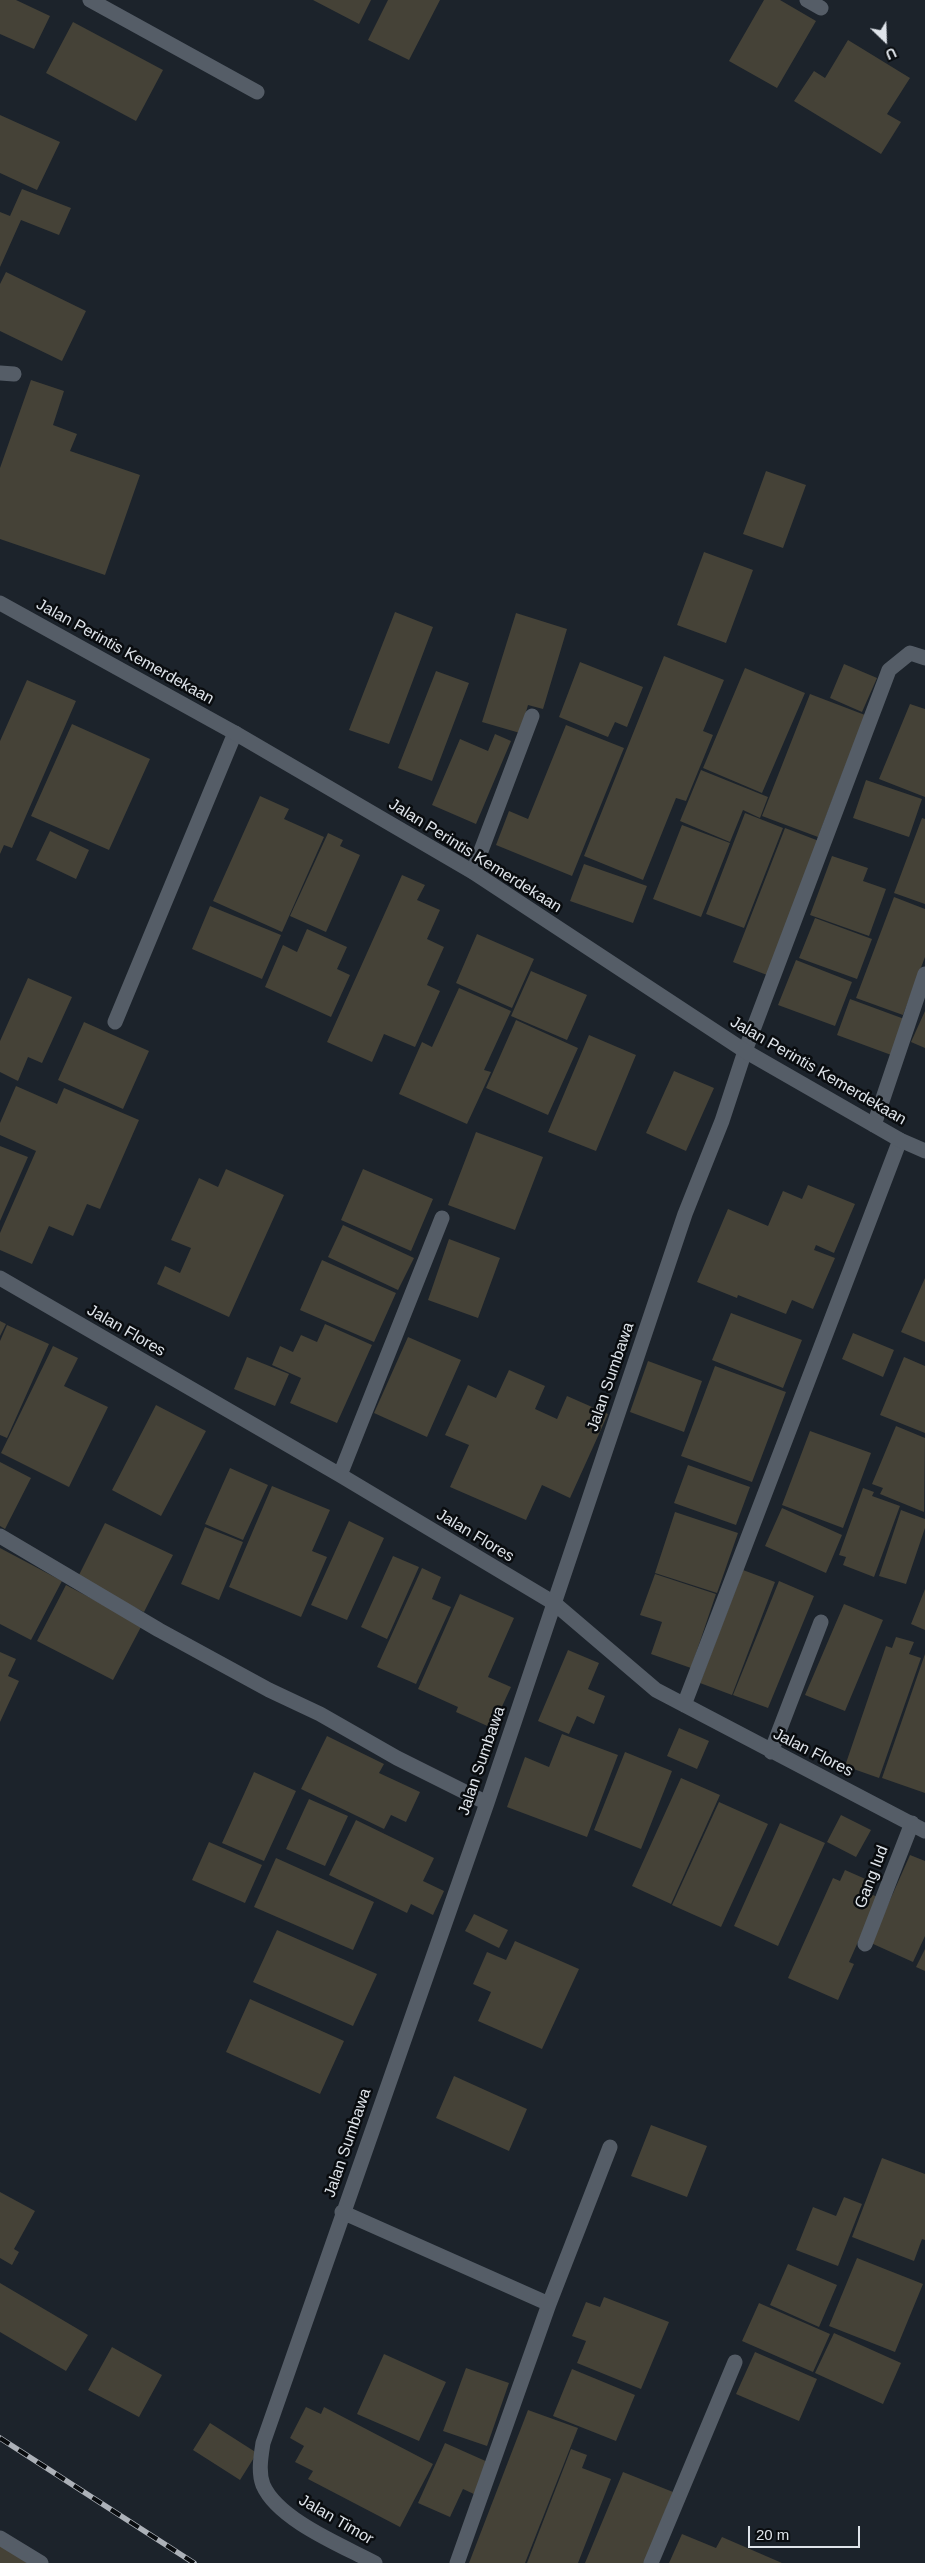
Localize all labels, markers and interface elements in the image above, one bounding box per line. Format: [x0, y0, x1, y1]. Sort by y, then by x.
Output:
north arrow [860, 15, 910, 65]
text: U [883, 44, 899, 63]
street label: Jalan Perintis Kemerdekaan [33, 595, 217, 709]
street label: Jalan Perintis Kemerdekaan [385, 795, 565, 917]
street label: Jalan Perintis Kemerdekaan [727, 1013, 909, 1129]
street label: Jalan Flores [83, 1301, 169, 1361]
street label: Jalan Sumbawa [583, 1320, 639, 1434]
street label: Jalan Flores [433, 1505, 517, 1567]
street label: Jalan Sumbawa [454, 1704, 510, 1818]
street label: Jalan Flores [770, 1725, 856, 1781]
street label: Gang Iud [851, 1843, 893, 1911]
street label: Jalan Sumbawa [320, 2086, 376, 2200]
street label: Jalan Timor [295, 2491, 377, 2549]
scale bar [750, 2516, 862, 2548]
text: 20 m [756, 2526, 789, 2543]

